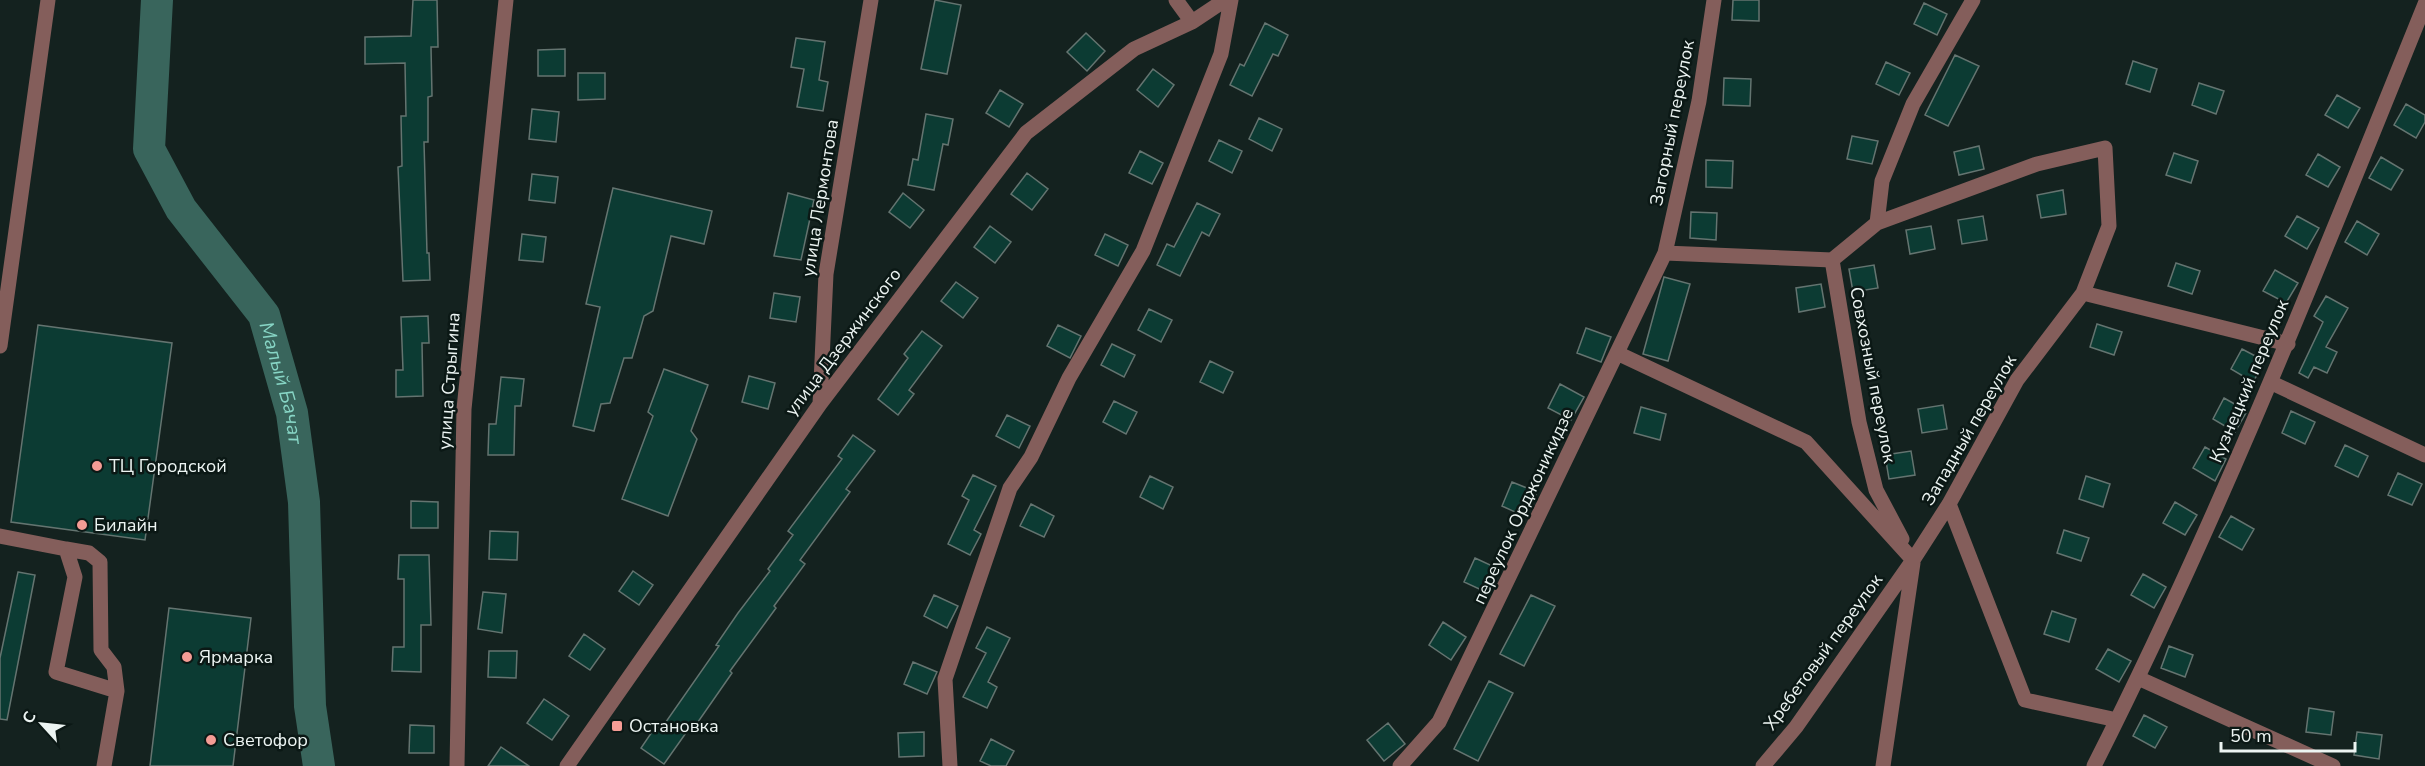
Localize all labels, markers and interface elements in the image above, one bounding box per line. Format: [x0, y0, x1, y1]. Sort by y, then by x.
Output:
street label: Загорный переулок [1644, 38, 1700, 208]
street label: улица Лермонтова [796, 118, 844, 278]
street label: улица Дзержинского [779, 263, 907, 421]
street label: Совхозный переулок [1844, 285, 1902, 466]
street label: Кузнецкий переулок [2204, 295, 2294, 466]
street label: улица Стрыгина [432, 312, 466, 450]
water label: Малый Бачат [253, 319, 309, 447]
street label: Западный переулок [1916, 350, 2022, 510]
street label: переулок Орджоникидзе [1467, 404, 1579, 608]
place label: ТЦ Городской [109, 454, 227, 478]
marker: ТЦ Городской [90, 459, 104, 473]
place label: Билайн [94, 513, 158, 537]
marker: Билайн [75, 518, 89, 532]
street label: Хребетовый переулок [1758, 569, 1888, 735]
place label: Ярмарка [199, 645, 273, 669]
marker: Ярмарка [180, 650, 194, 664]
north arrow [12, 694, 72, 754]
text: С [17, 708, 42, 727]
place label: Остановка [629, 714, 719, 738]
scale bar [2221, 715, 2354, 753]
marker: Остановка [610, 719, 624, 733]
text: 50 m [2230, 724, 2272, 748]
place label: Светофор [223, 728, 308, 752]
marker: Светофор [204, 733, 218, 747]

